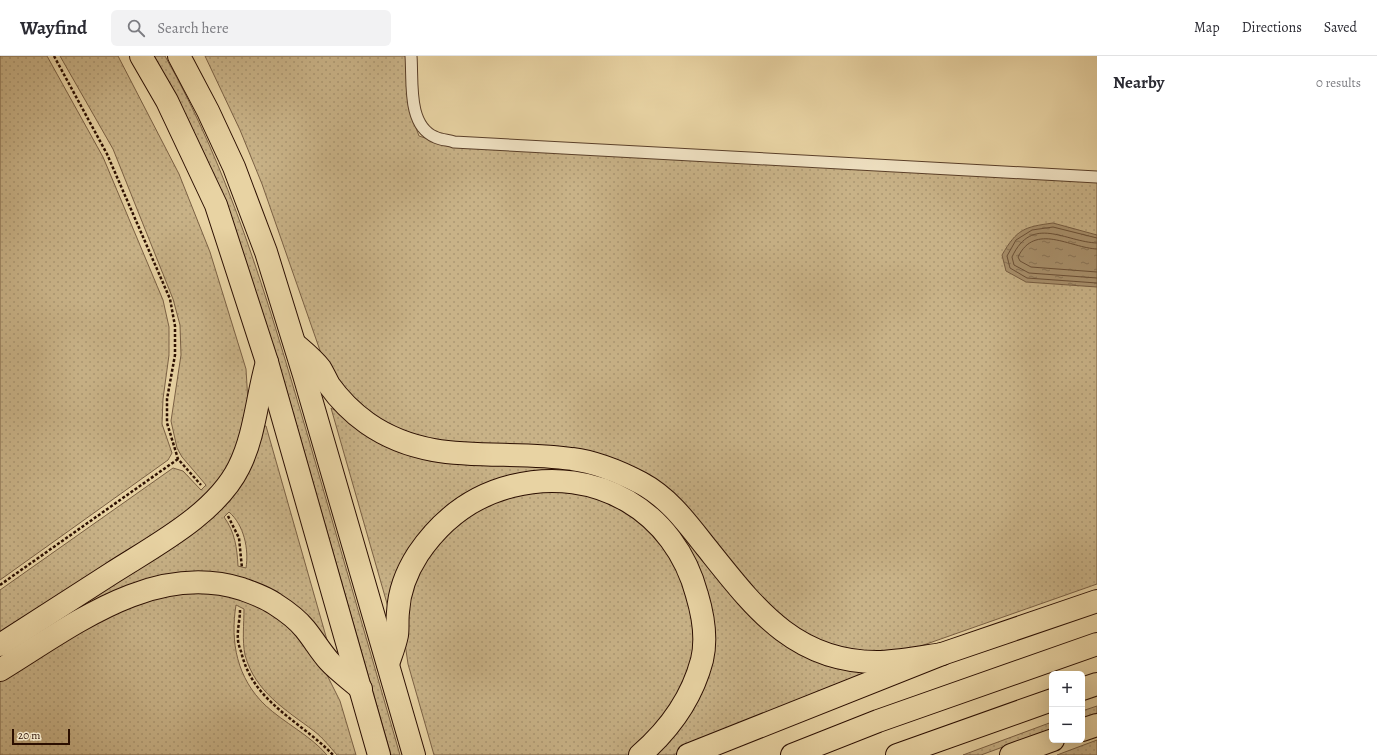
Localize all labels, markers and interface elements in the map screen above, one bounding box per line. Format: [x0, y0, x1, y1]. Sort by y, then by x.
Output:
search box [111, 10, 391, 46]
text: Wayfind [20, 15, 87, 41]
icon: search [125, 17, 147, 39]
text: Search here [157, 18, 229, 38]
text: Map [1194, 18, 1220, 37]
text: Directions [1242, 18, 1302, 37]
text: Saved [1324, 18, 1357, 37]
text: Nearby [1113, 71, 1164, 94]
text: 0 results [1316, 74, 1361, 91]
map controls [1049, 671, 1085, 743]
button: + [1049, 671, 1085, 707]
button: − [1049, 707, 1085, 743]
scale bar [12, 727, 70, 746]
text: 20 m [18, 728, 40, 743]

